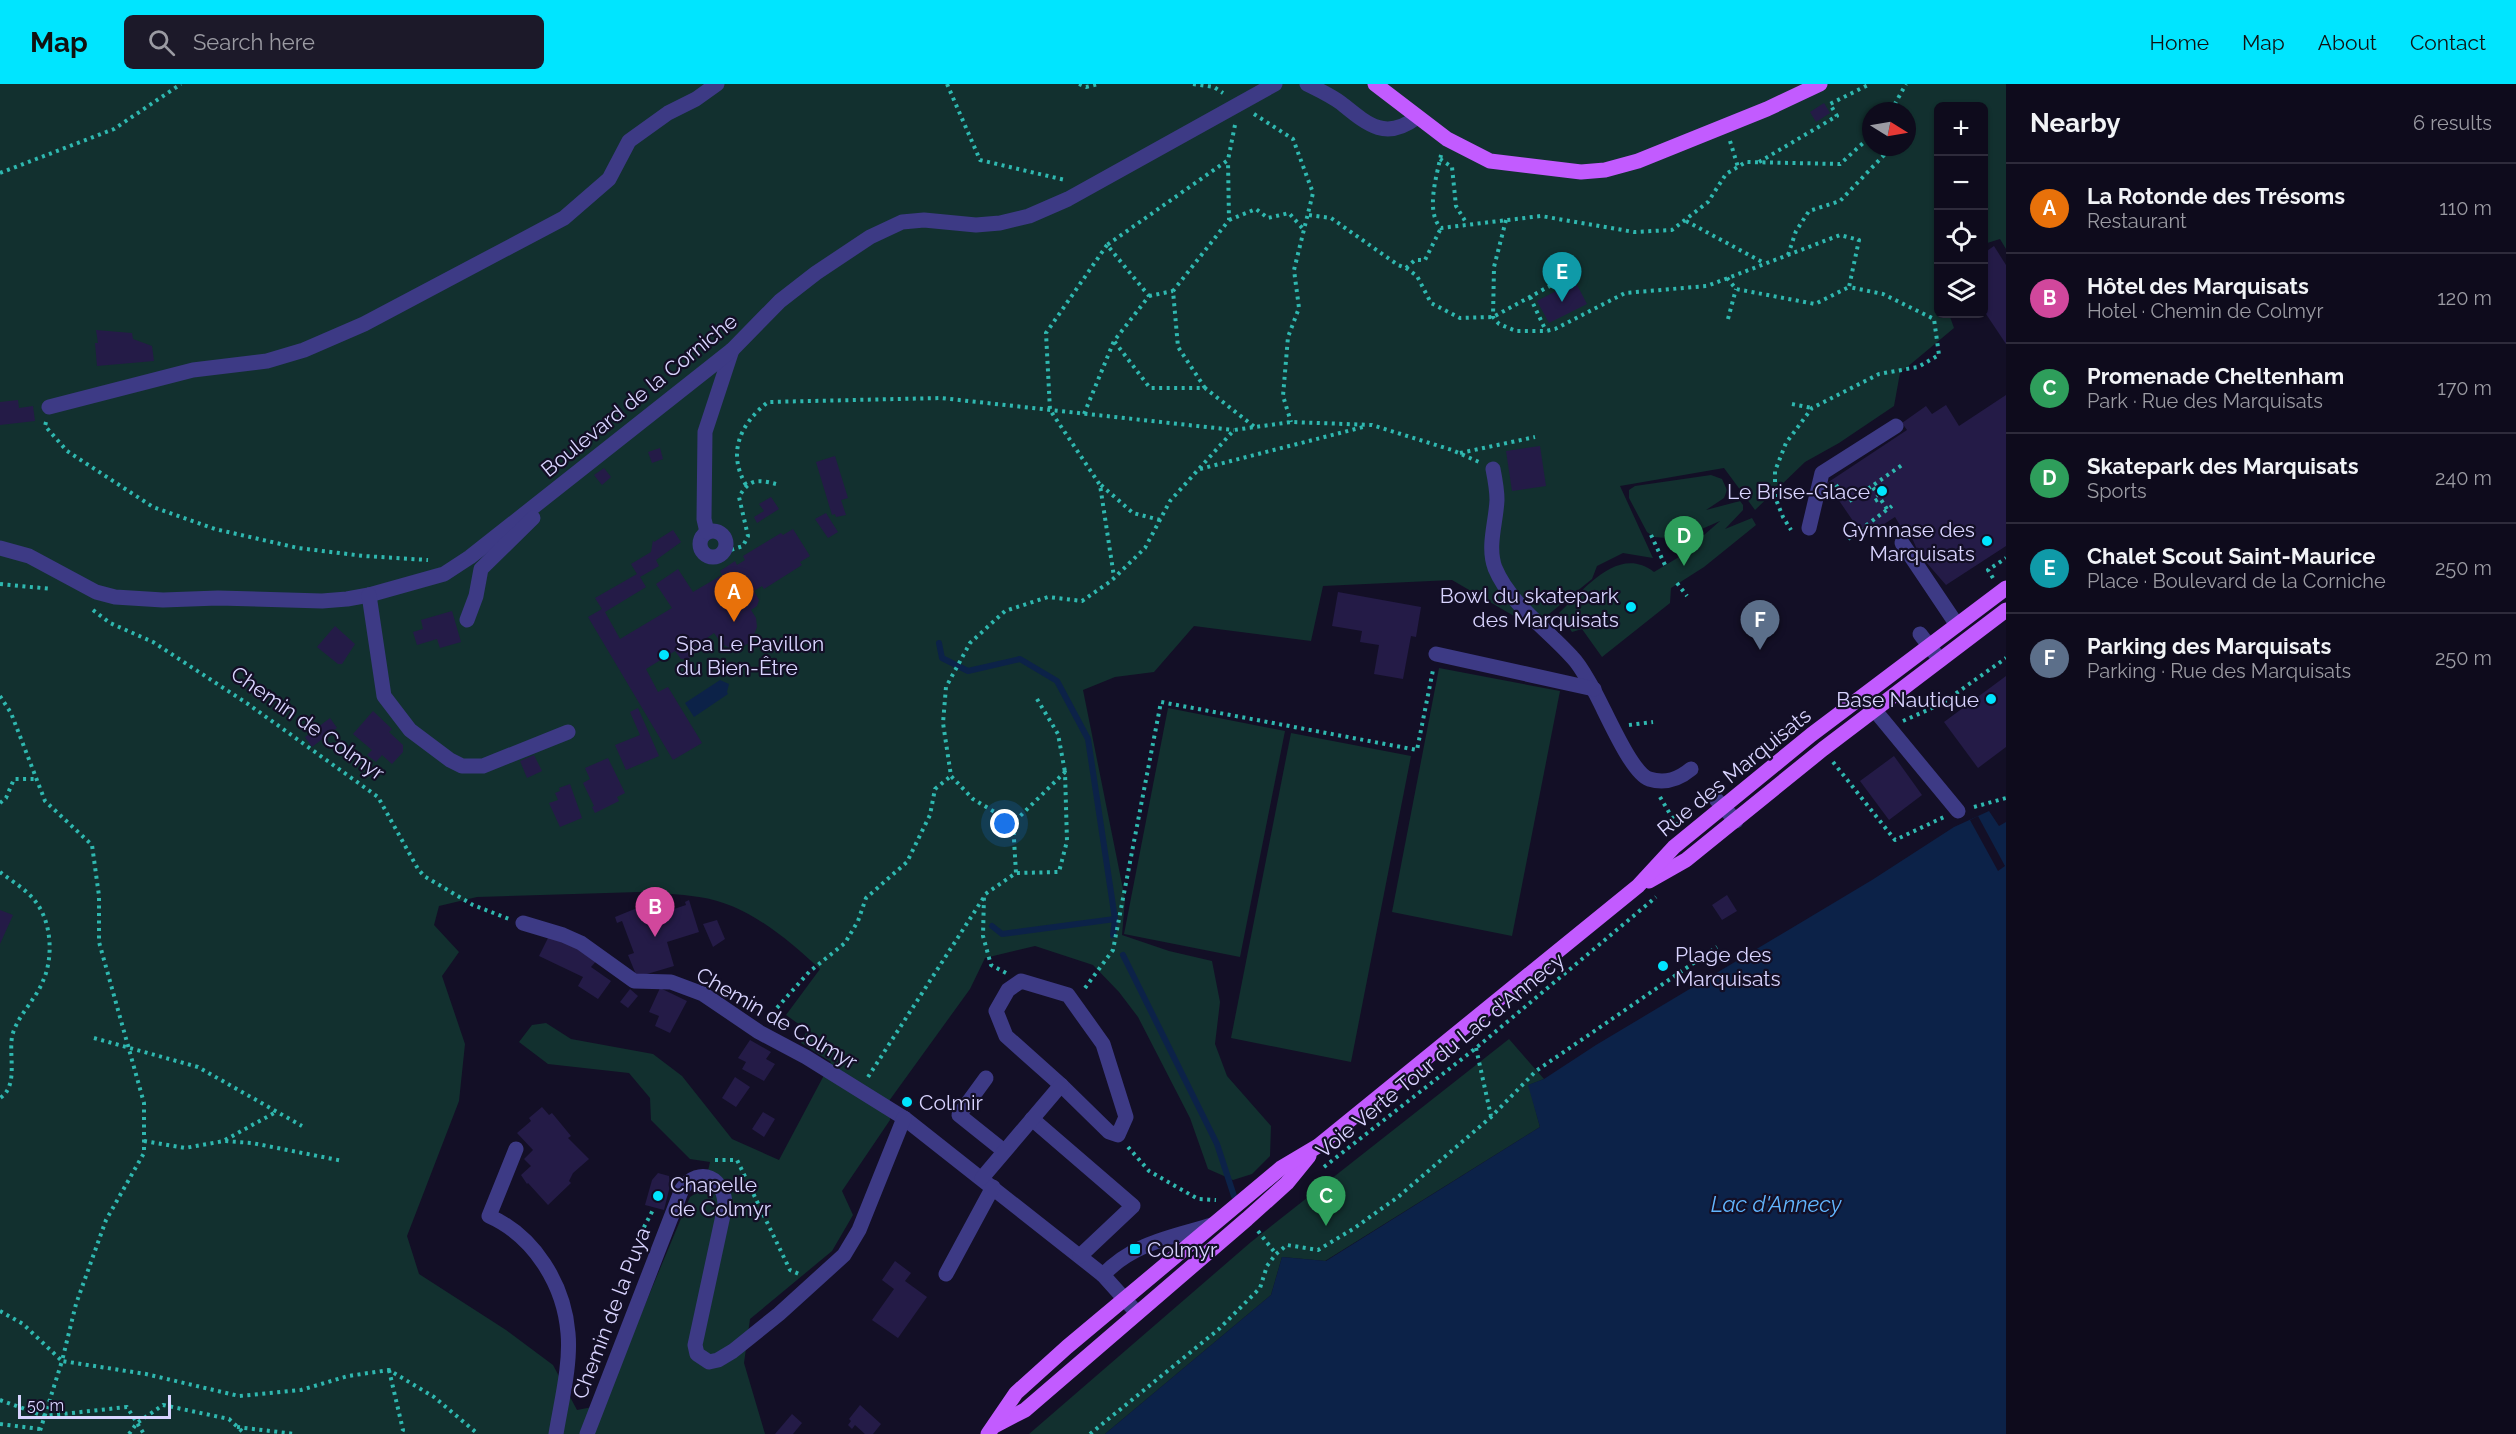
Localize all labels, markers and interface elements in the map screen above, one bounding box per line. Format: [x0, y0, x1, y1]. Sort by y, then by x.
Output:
search box [124, 15, 544, 69]
text: Map [30, 26, 88, 59]
icon: search [145, 26, 178, 59]
text: Search here [193, 29, 315, 55]
text: Home [2150, 30, 2209, 55]
text: Map [2242, 30, 2285, 55]
text: About [2318, 30, 2377, 55]
text: Contact [2410, 30, 2486, 55]
north arrow [1862, 102, 1916, 156]
map controls [1934, 102, 1988, 318]
button: + [1934, 102, 1988, 156]
text: Nearby [2030, 108, 2120, 138]
text: 6 results [2413, 111, 2492, 135]
button: − [1934, 156, 1988, 210]
text: La Rotonde des Trésoms [2087, 183, 2345, 209]
text: A [2043, 196, 2056, 220]
text: 110 m [2439, 196, 2492, 220]
text: Restaurant [2087, 209, 2187, 233]
button: locate [1934, 210, 1988, 264]
pin: E [1542, 252, 1582, 302]
button: layers [1934, 264, 1988, 318]
text: Hôtel des Marquisats [2087, 273, 2309, 299]
text: B [2043, 286, 2056, 310]
text: 120 m [2437, 286, 2492, 310]
text: Hotel · Chemin de Colmyr [2087, 299, 2323, 323]
street label: Boulevard de la Corniche [536, 308, 742, 482]
text: Promenade Cheltenham [2087, 363, 2344, 389]
text: C [2043, 376, 2056, 400]
text: 170 m [2437, 376, 2492, 400]
text: Park · Rue des Marquisats [2087, 389, 2323, 413]
text: Skatepark des Marquisats [2087, 453, 2359, 479]
text: D [2042, 466, 2057, 490]
text: 240 m [2435, 466, 2492, 490]
place label: Le Brise-Glace [1727, 479, 1870, 504]
text: Sports [2087, 479, 2147, 503]
marker: Le Brise-Glace [1875, 484, 1889, 498]
pin: D [1664, 516, 1704, 566]
place label: Gymnase des Marquisats [1842, 517, 1975, 566]
marker: Gymnase des Marquisats [1980, 534, 1994, 548]
text: Chalet Scout Saint-Maurice [2087, 543, 2375, 569]
text: E [2043, 556, 2056, 580]
text: 250 m [2435, 556, 2492, 580]
text: Place · Boulevard de la Corniche [2087, 569, 2386, 593]
pin: A [714, 572, 754, 622]
place label: Bowl du skatepark des Marquisats [1440, 583, 1619, 632]
marker: Bowl du skatepark des Marquisats [1624, 600, 1638, 614]
pin: F [1740, 600, 1780, 650]
place label: Spa Le Pavillon du Bien-Être [676, 631, 824, 680]
text: Parking des Marquisats [2087, 633, 2331, 659]
text: F [2044, 646, 2055, 670]
text: 250 m [2435, 646, 2492, 670]
marker: Spa Le Pavillon du Bien-Être [657, 648, 671, 662]
text: Parking · Rue des Marquisats [2087, 659, 2351, 683]
street label: Chemin de Colmyr [226, 661, 390, 786]
place label: Base Nautique [1836, 687, 1979, 712]
marker: Base Nautique [1984, 692, 1998, 706]
street label: Rue des Marquisats [1652, 702, 1816, 842]
your location [990, 809, 1019, 838]
pin: B [636, 888, 674, 937]
place label: Plage des Marquisats [1675, 942, 1781, 991]
street label: Voie Verte Tour du Lac d'Annecy [1311, 947, 1569, 1163]
marker: Plage des Marquisats [1656, 959, 1670, 973]
street label: Chemin de Colmyr [692, 962, 862, 1075]
place label: Colmir [919, 1090, 983, 1115]
marker: Colmir [900, 1095, 914, 1109]
place label: Chapelle de Colmyr [670, 1172, 772, 1221]
pin: C [1306, 1176, 1346, 1226]
marker: Chapelle de Colmyr [651, 1189, 665, 1203]
water label: Lac d'Annecy [1711, 1191, 1843, 1217]
street label: Chemin de la Puya [567, 1224, 655, 1402]
place label: Colmyr [1147, 1237, 1218, 1262]
marker: Colmyr [1128, 1242, 1142, 1256]
scale bar [18, 1392, 171, 1420]
text: 50 m [27, 1396, 64, 1415]

